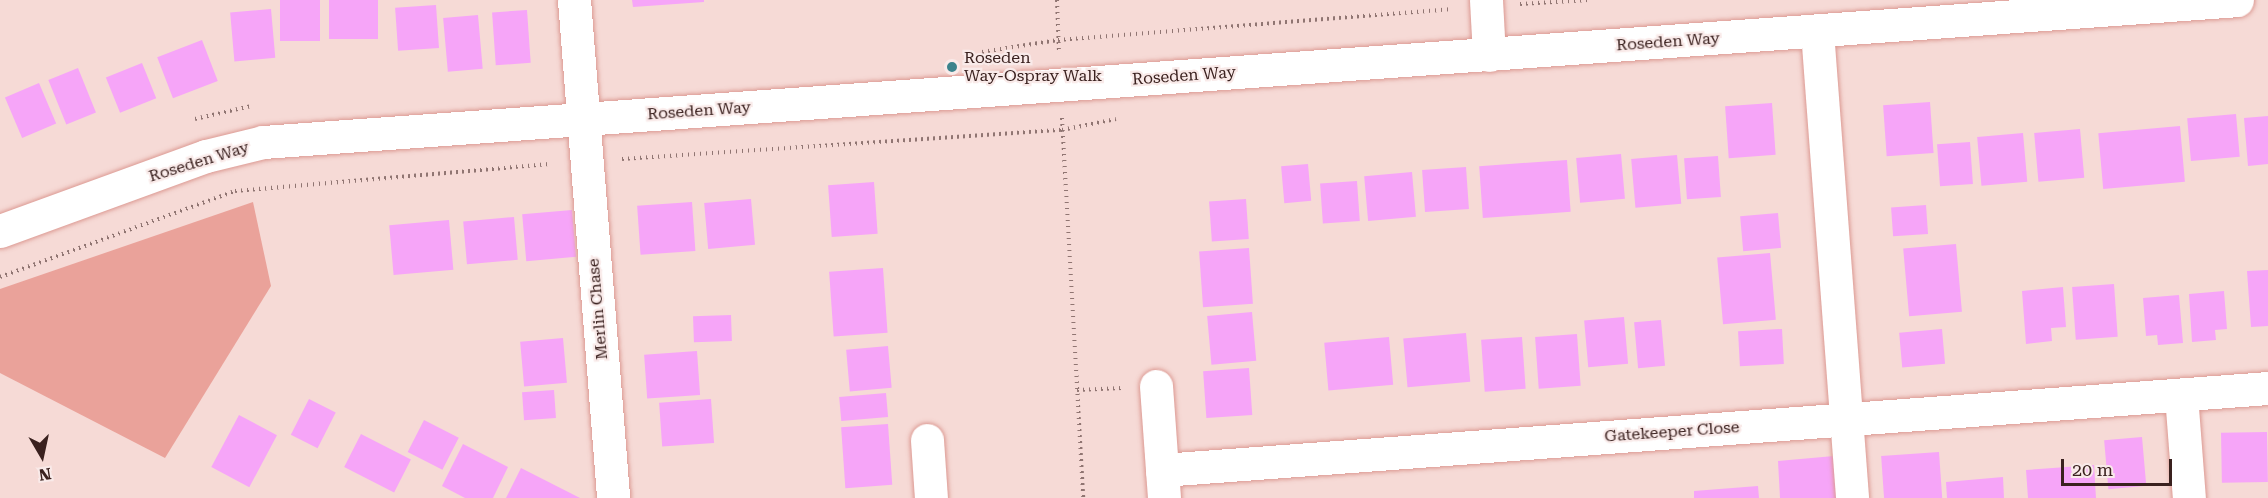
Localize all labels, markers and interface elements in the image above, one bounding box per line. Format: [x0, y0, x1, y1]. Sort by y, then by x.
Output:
street label: Roseden Way [1616, 29, 1720, 55]
place label: Roseden Way-Ospray Walk [964, 48, 1102, 86]
marker: Roseden Way-Ospray Walk [945, 60, 959, 74]
street label: Roseden Way [1132, 63, 1236, 89]
street label: Roseden Way [647, 98, 751, 124]
street label: Roseden Way [147, 138, 251, 186]
street label: Merlin Chase [584, 258, 612, 360]
street label: Gatekeeper Close [1604, 418, 1740, 446]
north arrow [12, 426, 72, 486]
scale bar [2064, 447, 2175, 485]
text: 20 m [2072, 459, 2113, 480]
text: N [37, 464, 52, 485]

